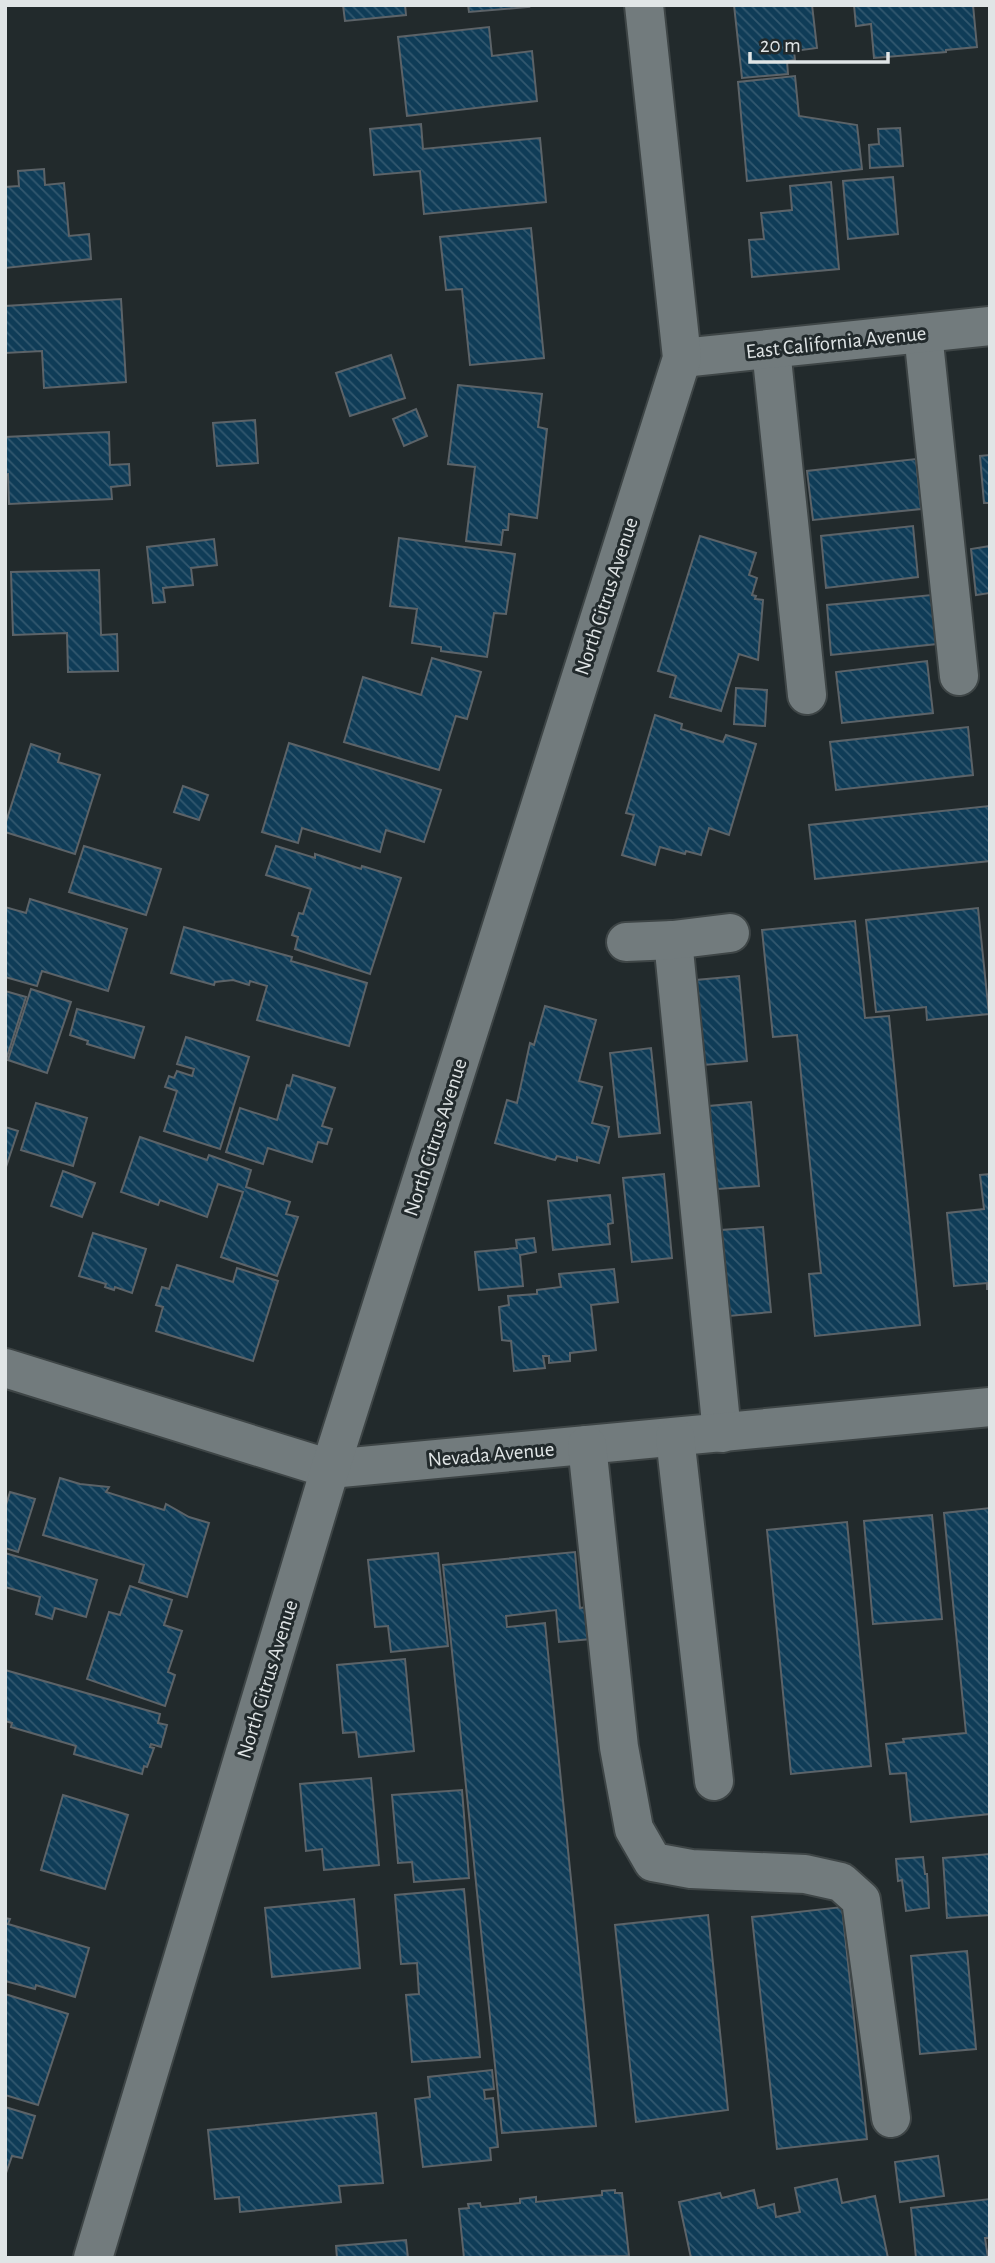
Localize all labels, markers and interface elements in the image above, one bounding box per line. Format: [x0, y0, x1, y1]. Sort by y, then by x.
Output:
scale bar [750, 21, 888, 65]
text: 20 m [760, 35, 801, 56]
street label: East California Avenue [745, 323, 927, 362]
street label: North Citrus Avenue [571, 515, 642, 678]
street label: North Citrus Avenue [400, 1056, 471, 1219]
street label: Nevada Avenue [427, 1438, 555, 1470]
street label: North Citrus Avenue [233, 1597, 302, 1761]

